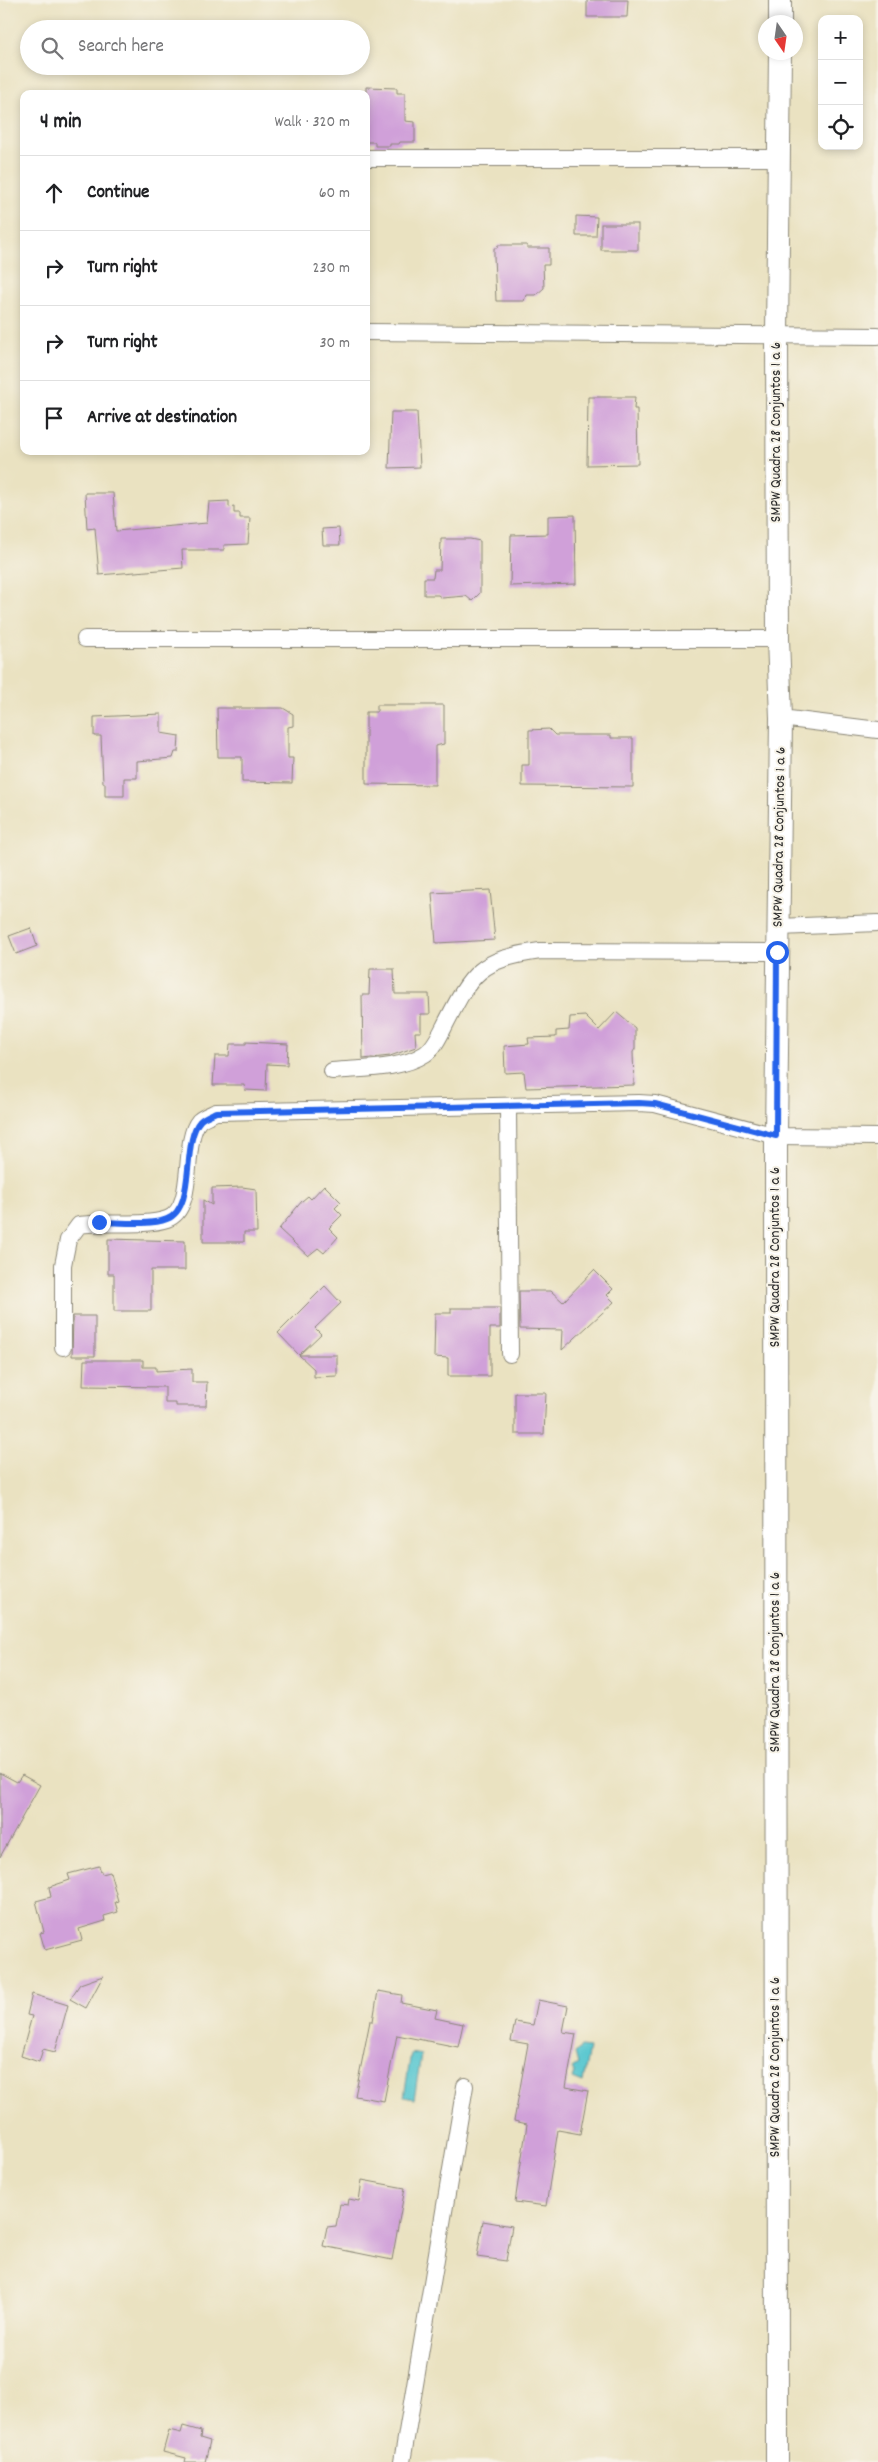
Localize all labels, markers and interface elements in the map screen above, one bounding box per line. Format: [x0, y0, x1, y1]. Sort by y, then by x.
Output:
north arrow [758, 15, 803, 60]
map controls [818, 15, 863, 150]
button: + [818, 15, 863, 60]
search box [20, 20, 370, 75]
icon: search [38, 34, 66, 62]
text: Search here [78, 34, 164, 61]
button: − [818, 60, 863, 105]
button: locate [818, 105, 863, 150]
text: 4 min [40, 108, 82, 138]
text: Walk · 320 m [274, 111, 350, 134]
icon: ahead [40, 179, 68, 207]
text: Continue [87, 180, 149, 207]
text: 60 m [319, 182, 350, 205]
icon: right [40, 254, 68, 282]
text: Turn right [87, 255, 158, 282]
text: 230 m [313, 257, 350, 280]
icon: right [40, 329, 68, 357]
text: Turn right [87, 330, 158, 357]
text: 30 m [320, 332, 350, 355]
street label: SMPW Quadra 28 Conjuntos 1 a 6 [766, 342, 788, 522]
icon: arrive [40, 404, 68, 432]
text: Arrive at destination [87, 405, 237, 432]
street label: SMPW Quadra 28 Conjuntos 1 a 6 [767, 747, 793, 927]
route start [766, 941, 789, 964]
street label: SMPW Quadra 28 Conjuntos 1 a 6 [765, 1167, 787, 1347]
route end [88, 1211, 111, 1234]
street label: SMPW Quadra 28 Conjuntos 1 a 6 [765, 1572, 787, 1752]
street label: SMPW Quadra 28 Conjuntos 1 a 6 [765, 1977, 787, 2157]

